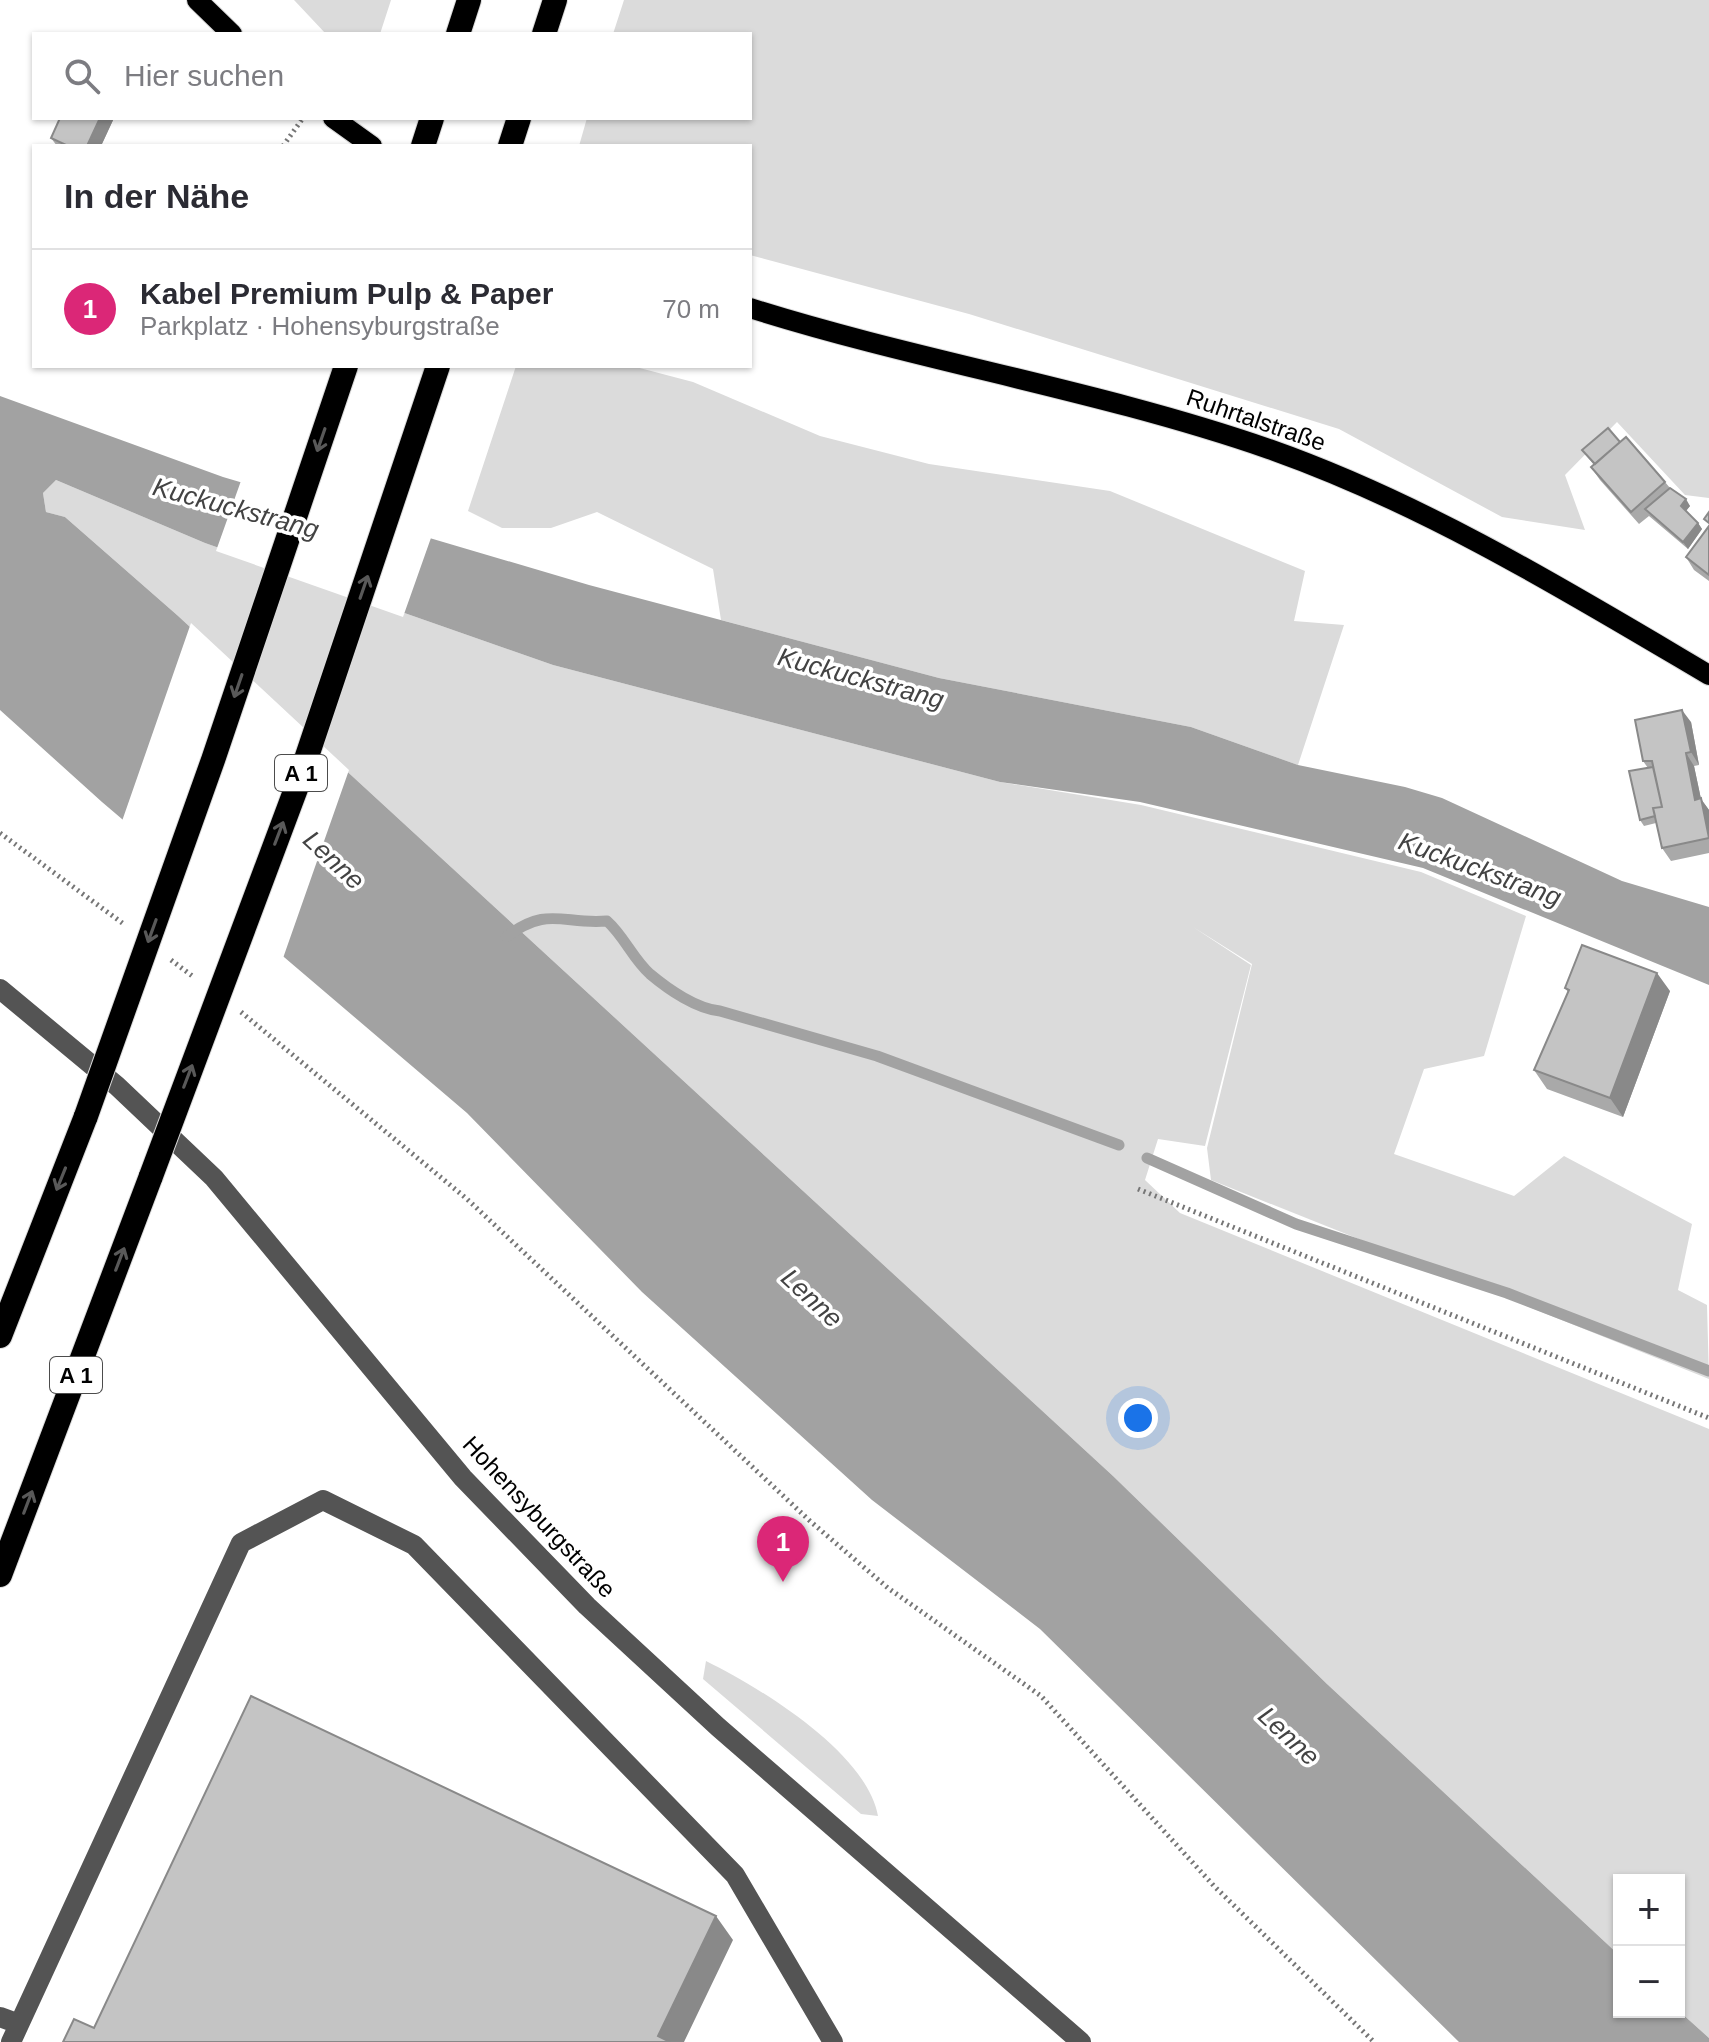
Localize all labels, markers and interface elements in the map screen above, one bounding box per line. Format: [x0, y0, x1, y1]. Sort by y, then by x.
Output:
search box [32, 32, 752, 120]
icon: search [60, 54, 104, 98]
text: Hier suchen [124, 59, 284, 92]
text: In der Nähe [64, 177, 249, 215]
text: Kabel Premium Pulp & Paper [140, 277, 553, 310]
text: 1 [83, 294, 97, 324]
text: 70 m [662, 294, 720, 324]
text: Parkplatz · Hohensyburgstraße [140, 311, 500, 341]
street label: Ruhrtalstraße [1183, 383, 1329, 456]
one-way arrow [313, 427, 328, 452]
water label: Kuckuckstrang [150, 471, 323, 545]
one-way arrow [357, 575, 372, 600]
water label: Kuckuckstrang [775, 641, 948, 715]
one-way arrow [229, 673, 244, 698]
road number: A 1 [275, 755, 327, 791]
one-way arrow [273, 821, 287, 846]
water label: Lenne [297, 824, 371, 896]
water label: Kuckuckstrang [1395, 826, 1566, 912]
one-way arrow [144, 919, 158, 943]
one-way arrow [182, 1065, 196, 1089]
one-way arrow [53, 1166, 67, 1191]
one-way arrow [114, 1247, 128, 1272]
water label: Lenne [775, 1262, 849, 1334]
road number: A 1 [50, 1357, 102, 1393]
your location [1118, 1398, 1158, 1438]
street label: Hohensyburgstraße [458, 1430, 621, 1603]
one-way arrow [22, 1490, 36, 1515]
pin: 1 [757, 1516, 809, 1582]
water label: Lenne [1252, 1700, 1326, 1772]
map controls [1613, 1874, 1685, 2018]
button: + [1613, 1874, 1685, 1946]
button: − [1613, 1946, 1685, 2018]

